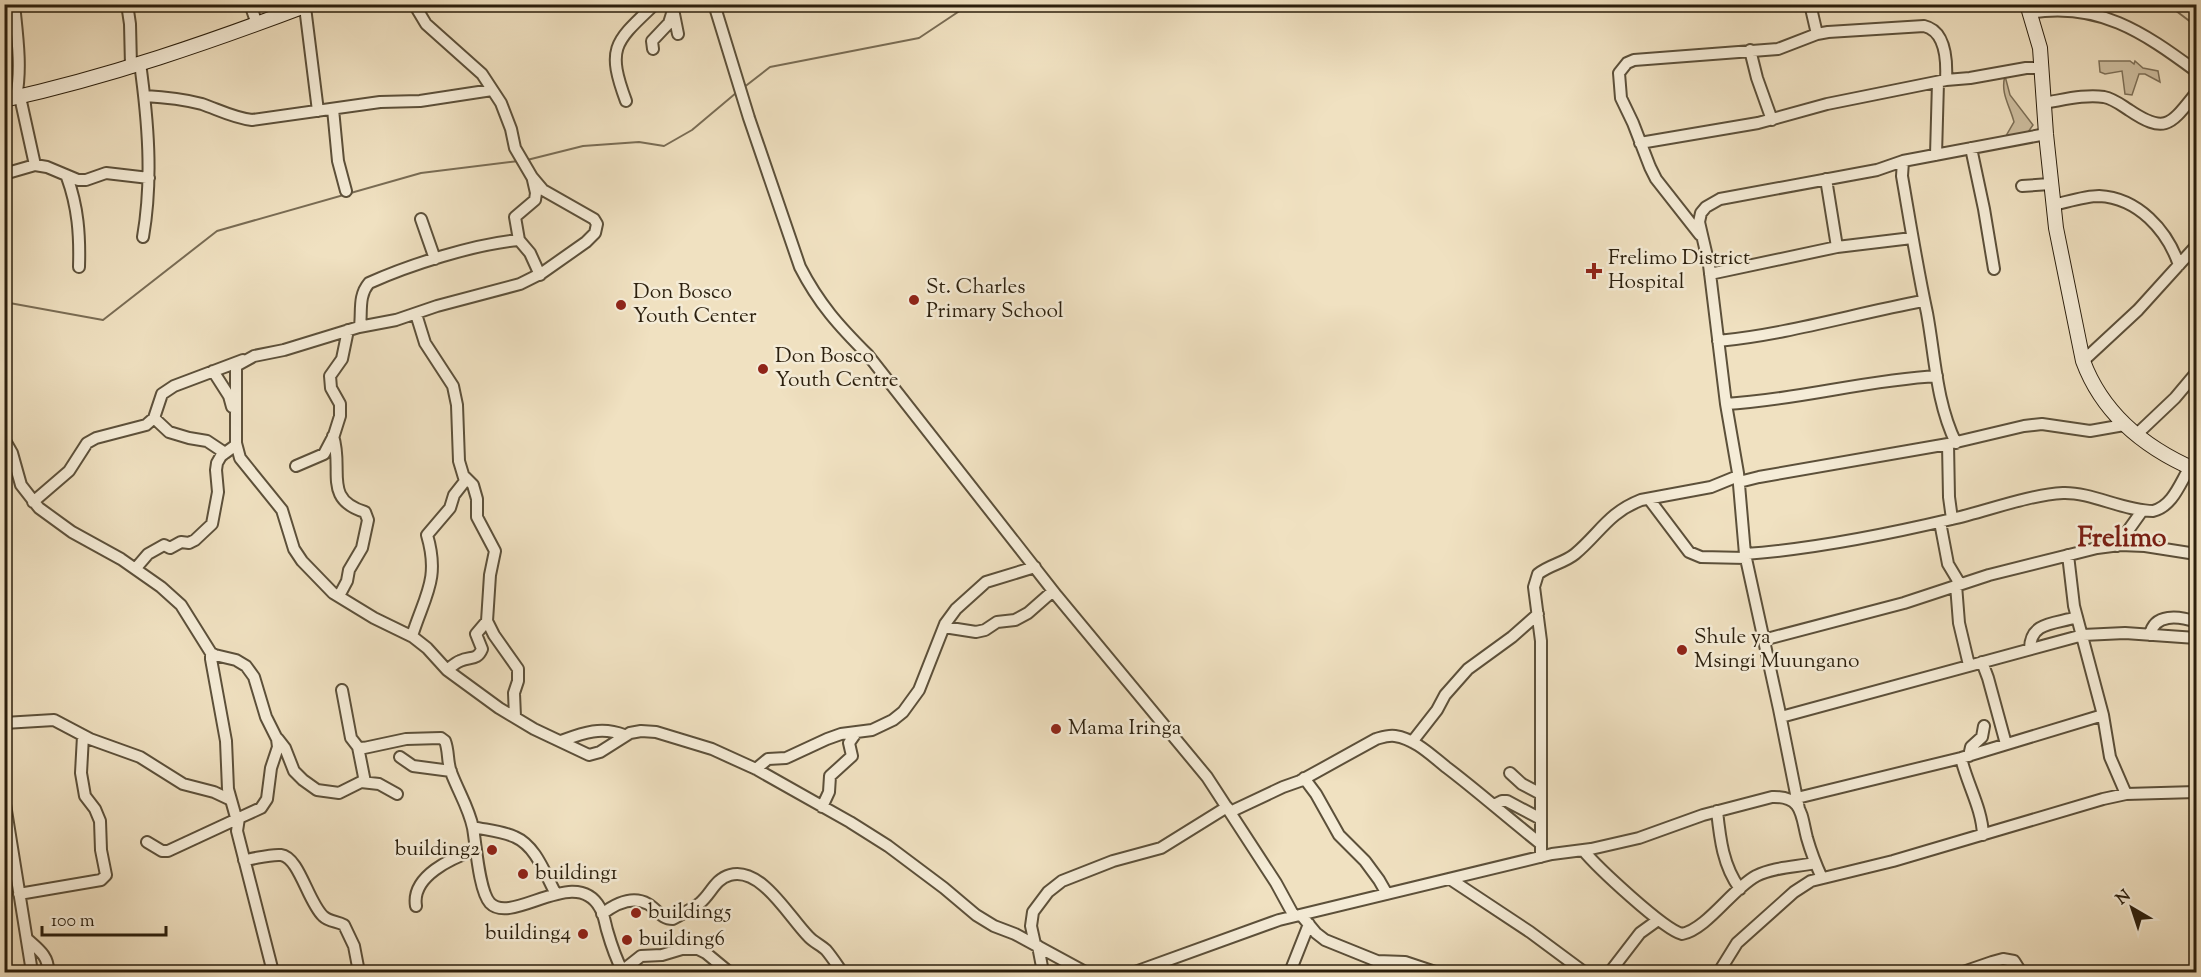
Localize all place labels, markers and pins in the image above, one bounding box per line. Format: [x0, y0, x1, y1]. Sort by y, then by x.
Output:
place label: Frelimo District Hospital [1608, 244, 1750, 298]
marker: Frelimo District Hospital [1585, 262, 1603, 280]
place label: St. Charles Primary School [926, 273, 1064, 327]
place label: Don Bosco Youth Center [633, 278, 757, 332]
marker: St. Charles Primary School [907, 293, 921, 307]
marker: Don Bosco Youth Center [614, 298, 628, 312]
place label: Don Bosco Youth Centre [775, 342, 899, 396]
marker: Don Bosco Youth Centre [756, 362, 770, 376]
place label: Shule ya Msingi Muungano [1694, 623, 1859, 677]
marker: Shule ya Msingi Muungano [1675, 643, 1689, 657]
place label: Mama Iringa [1068, 714, 1182, 744]
marker: Mama Iringa [1049, 722, 1063, 736]
place label: building2 [395, 835, 480, 865]
marker: building2 [485, 843, 499, 857]
place label: building1 [535, 859, 618, 889]
marker: building1 [516, 867, 530, 881]
place label: building5 [648, 898, 731, 928]
marker: building5 [629, 906, 643, 920]
place label: building4 [485, 919, 571, 949]
place label: building6 [639, 925, 725, 955]
marker: building4 [576, 927, 590, 941]
marker: building6 [620, 933, 634, 947]

